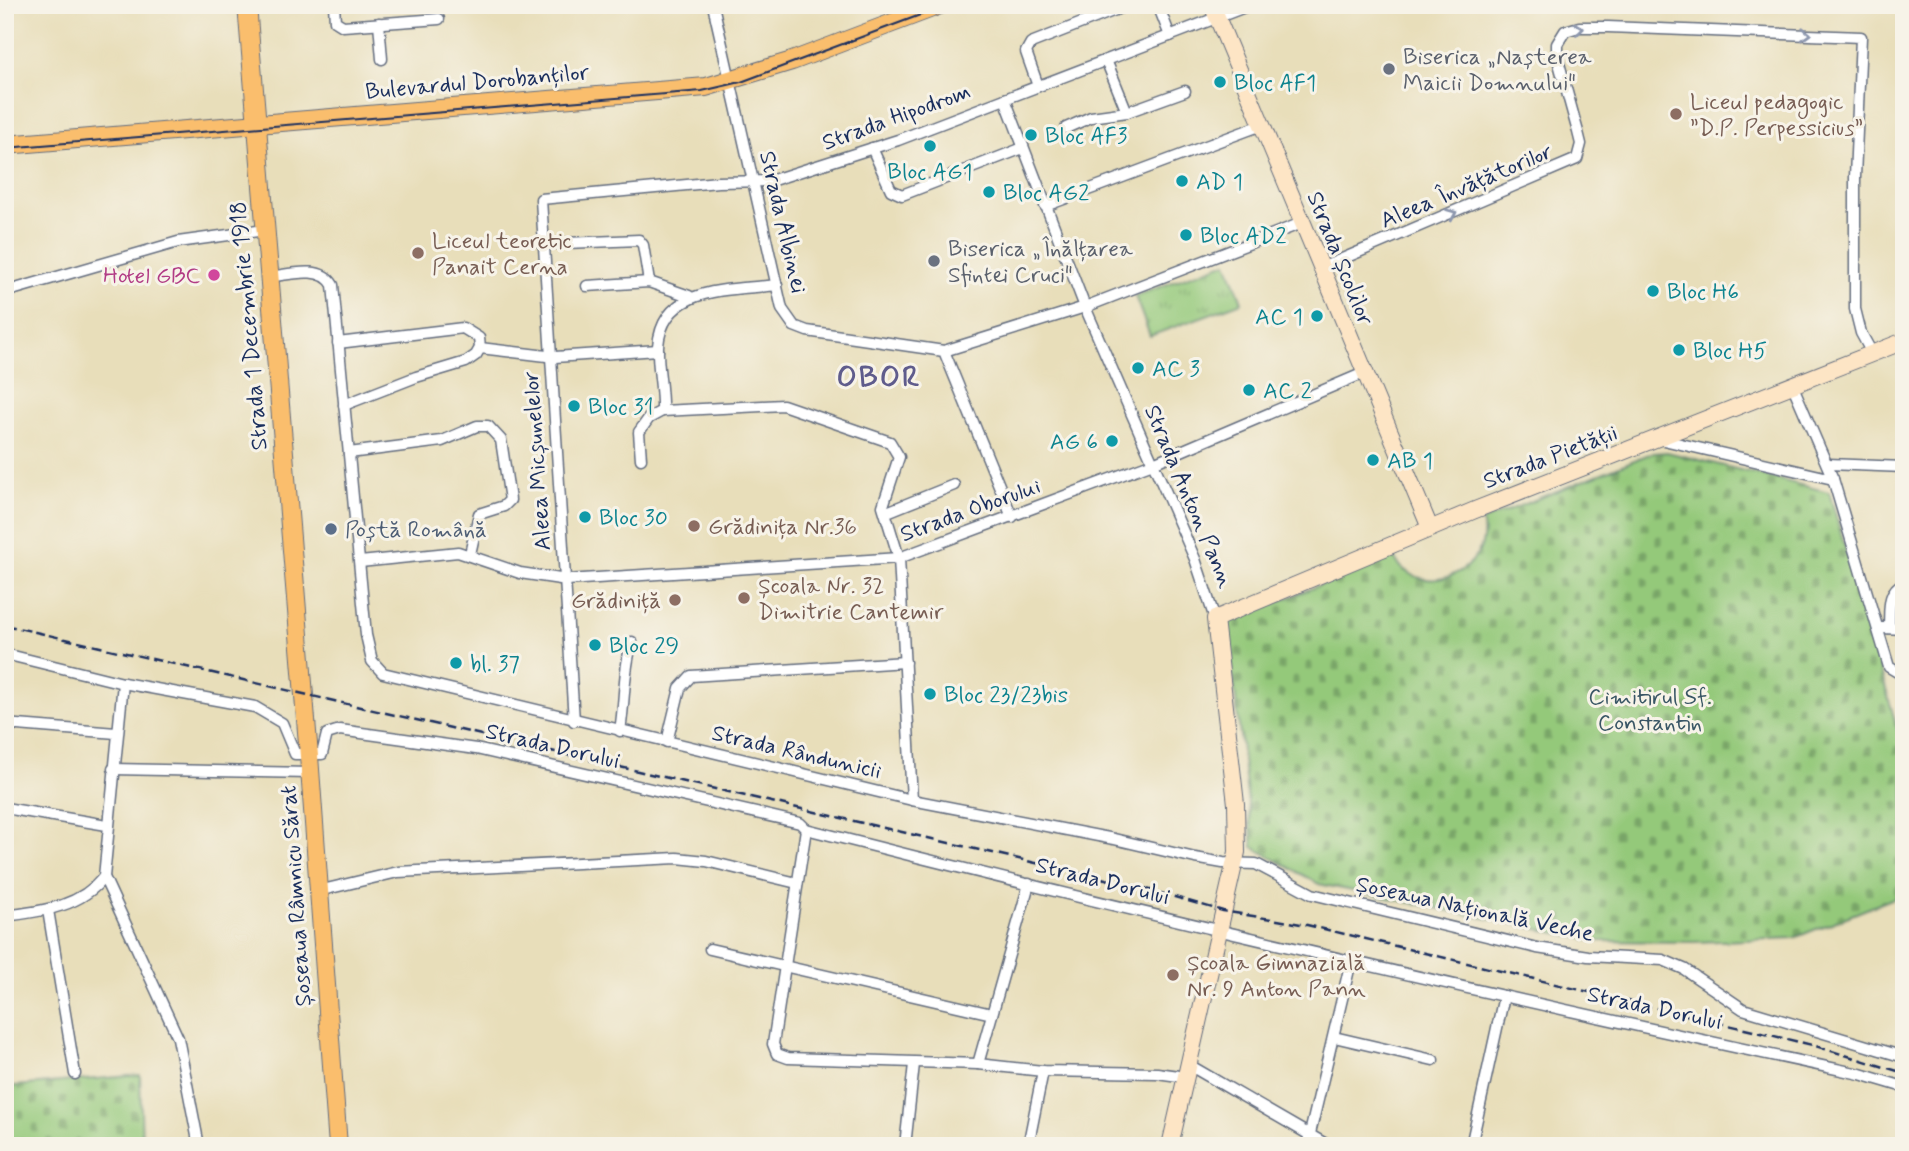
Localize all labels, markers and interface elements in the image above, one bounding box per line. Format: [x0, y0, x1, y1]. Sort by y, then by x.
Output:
one-way arrow [1573, 21, 1585, 36]
one-way arrow [1801, 27, 1812, 42]
place label: Biserica „Nașterea Maicii Domnului" [1403, 43, 1592, 99]
street label: Bulevardul Dorobanților [364, 58, 591, 108]
marker: Biserica „Nașterea Maicii Domnului" [1381, 61, 1397, 77]
place label: Bloc AF1 [1234, 69, 1316, 99]
marker: Bloc AF1 [1212, 74, 1228, 90]
street label: Strada Hipodrom [818, 77, 975, 159]
place label: Liceul pedagogic ”D.P. Perpessicius” [1690, 88, 1863, 144]
marker: Liceul pedagogic ”D.P. Perpessicius” [1668, 106, 1684, 122]
place label: Bloc AF3 [1045, 122, 1127, 152]
marker: Bloc AF3 [1023, 127, 1039, 143]
street label: Aleea Învățătorilor [1376, 137, 1558, 237]
marker: Bloc AG1 [922, 138, 938, 154]
street label: Strada Albinei [751, 148, 813, 297]
place label: Bloc AG1 [887, 158, 973, 188]
place label: AD 1 [1196, 168, 1243, 198]
marker: AD 1 [1174, 173, 1190, 189]
place label: Bloc AG2 [1003, 179, 1089, 209]
marker: Bloc AG2 [981, 184, 997, 200]
street label: Strada Școlilor [1299, 187, 1380, 331]
street label: Strada 1 Decembrie 1918 [224, 200, 276, 452]
one-way arrow [1445, 208, 1457, 222]
place label: Bloc AD2 [1200, 222, 1286, 252]
place label: Liceul teoretic Panait Cerna [432, 227, 572, 283]
marker: Bloc AD2 [1178, 227, 1194, 243]
place label: Biserica „Înălțarea Sfintei Cruci" [948, 235, 1133, 291]
marker: Liceul teoretic Panait Cerna [410, 245, 426, 261]
marker: Biserica „Înălțarea Sfintei Cruci" [926, 253, 942, 269]
place label: Hotel GBC [103, 262, 200, 292]
marker: Hotel GBC [206, 267, 222, 283]
place label: Bloc H6 [1667, 278, 1739, 308]
marker: Bloc H6 [1645, 283, 1661, 299]
place label: AC 1 [1255, 303, 1303, 333]
marker: AC 1 [1309, 308, 1325, 324]
place label: Bloc H5 [1693, 337, 1767, 367]
marker: Bloc H5 [1671, 342, 1687, 358]
place label: AC 3 [1152, 355, 1200, 385]
district label: OBOR [837, 358, 921, 397]
marker: AC 3 [1130, 360, 1146, 376]
street label: Aleea Micșunelelor [517, 370, 559, 552]
place label: AC 2 [1263, 377, 1312, 407]
marker: AC 2 [1241, 382, 1257, 398]
place label: Bloc 31 [588, 393, 654, 423]
marker: Bloc 31 [566, 398, 582, 414]
street label: Strada Anton Pann [1136, 401, 1240, 593]
street label: Strada Pietății [1479, 418, 1622, 497]
place label: AG 6 [1050, 428, 1098, 458]
marker: AG 6 [1104, 433, 1120, 449]
place label: AB 1 [1387, 447, 1433, 477]
marker: AB 1 [1365, 452, 1381, 468]
street label: Strada Oborului [896, 472, 1045, 550]
place label: Bloc 30 [599, 504, 668, 534]
marker: Bloc 30 [577, 509, 593, 525]
place label: Grădinița Nr.36 [708, 513, 857, 543]
place label: Poștă Română [345, 516, 487, 546]
marker: Grădinița Nr.36 [686, 518, 702, 534]
marker: Poștă Română [323, 521, 339, 537]
place label: Școala Nr. 32 Dimitrie Cantemir [758, 572, 944, 628]
place label: Grădiniță [571, 587, 661, 617]
marker: Școala Nr. 32 Dimitrie Cantemir [736, 590, 752, 606]
marker: Grădiniță [667, 592, 683, 608]
place label: Bloc 29 [609, 632, 679, 662]
marker: Bloc 29 [587, 637, 603, 653]
place label: bl. 37 [470, 650, 520, 680]
marker: bl. 37 [448, 655, 464, 671]
place label: Bloc 23/23bis [944, 681, 1068, 711]
park label: Cimitirul Sf. Constantin [1588, 683, 1712, 739]
marker: Bloc 23/23bis [922, 686, 938, 702]
street label: Strada Dorului [482, 717, 623, 777]
street label: Strada Rândunicii [709, 719, 884, 787]
street label: Șoseaua Râmnicu Sărat [274, 784, 320, 1007]
street label: Strada Dorului [1032, 851, 1173, 913]
street label: Șoseaua Națională Veche [1353, 870, 1596, 950]
place label: Școala Gimnazială Nr. 9 Anton Pann [1187, 949, 1366, 1005]
marker: Școala Gimnazială Nr. 9 Anton Pann [1165, 967, 1181, 983]
street label: Strada Dorului [1584, 980, 1725, 1038]

